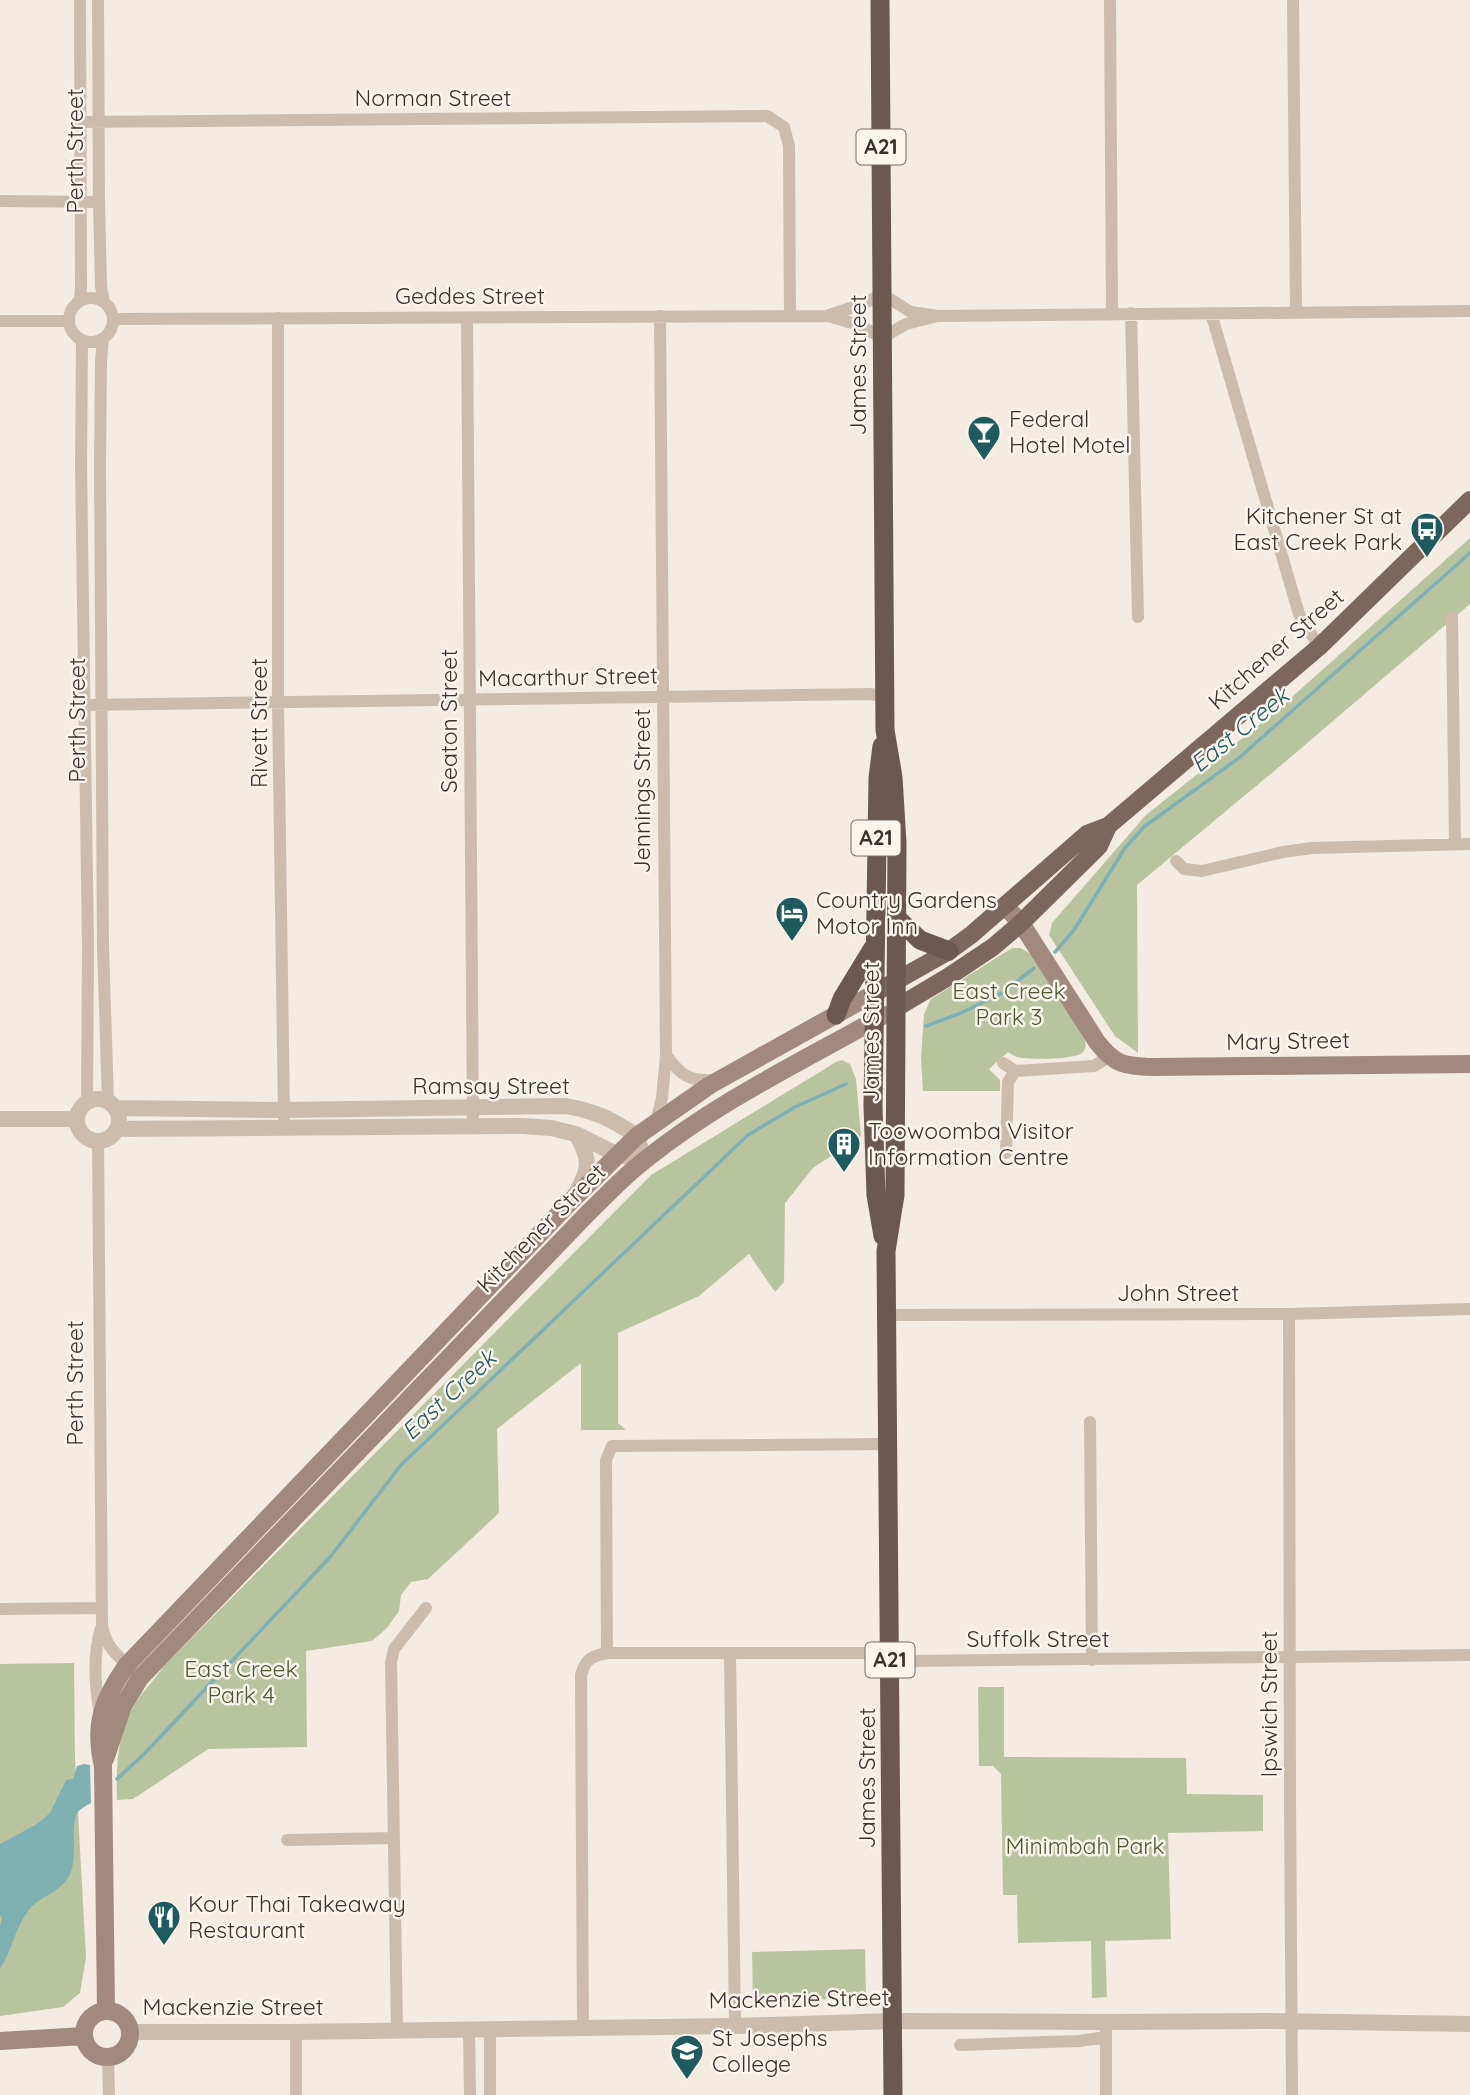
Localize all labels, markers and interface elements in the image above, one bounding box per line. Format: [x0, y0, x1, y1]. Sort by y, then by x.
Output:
street label: Norman Street [355, 83, 512, 112]
street label: Perth Street [60, 88, 89, 214]
road number: A21 [856, 130, 906, 164]
street label: Geddes Street [395, 281, 545, 310]
street label: James Street [843, 294, 872, 436]
place label: Federal Hotel Motel [1009, 404, 1131, 459]
bar icon: Federal Hotel Motel [965, 413, 1003, 462]
place label: Kitchener St at East Creek Park [1234, 501, 1402, 556]
bus stop icon: Kitchener St at East Creek Park [1408, 510, 1446, 559]
street label: Kitchener Street [1202, 582, 1350, 715]
street label: Seaton Street [434, 649, 463, 793]
street label: Perth Street [62, 657, 91, 783]
street label: Rivett Street [244, 658, 273, 788]
street label: Macarthur Street [478, 660, 658, 693]
water label: East Creek [1184, 679, 1297, 778]
street label: Jennings Street [627, 708, 656, 874]
road number: A21 [852, 820, 900, 856]
place label: Country Gardens Motor Inn [816, 885, 997, 940]
hotel icon: Country Gardens Motor Inn [773, 894, 811, 943]
street label: James Street [856, 961, 885, 1103]
park label: East Creek Park 3 [952, 976, 1066, 1031]
street label: Mary Street [1226, 1025, 1350, 1056]
street label: Ramsay Street [412, 1071, 570, 1100]
place label: Toowoomba Visitor Information Centre [868, 1116, 1074, 1171]
building icon: Toowoomba Visitor Information Centre [825, 1125, 863, 1174]
street label: Kitchener Street [470, 1157, 611, 1298]
street label: John Street [1117, 1278, 1239, 1307]
street label: Perth Street [60, 1320, 89, 1446]
water label: East Creek [395, 1341, 503, 1446]
street label: Suffolk Street [966, 1624, 1110, 1653]
street label: Ipswich Street [1254, 1630, 1283, 1777]
road number: A21 [866, 1642, 914, 1678]
park label: East Creek Park 4 [184, 1654, 298, 1709]
street label: James Street [852, 1707, 881, 1849]
park label: Minimbah Park [1005, 1831, 1165, 1860]
place label: Kour Thai Takeaway Restaurant [188, 1889, 406, 1944]
restaurant icon: Kour Thai Takeaway Restaurant [145, 1898, 183, 1947]
street label: Mackenzie Street [708, 1982, 890, 2015]
street label: Mackenzie Street [142, 1992, 324, 2021]
place label: St Josephs College [712, 2023, 828, 2078]
school or university icon: St Josephs College [668, 2032, 706, 2081]

